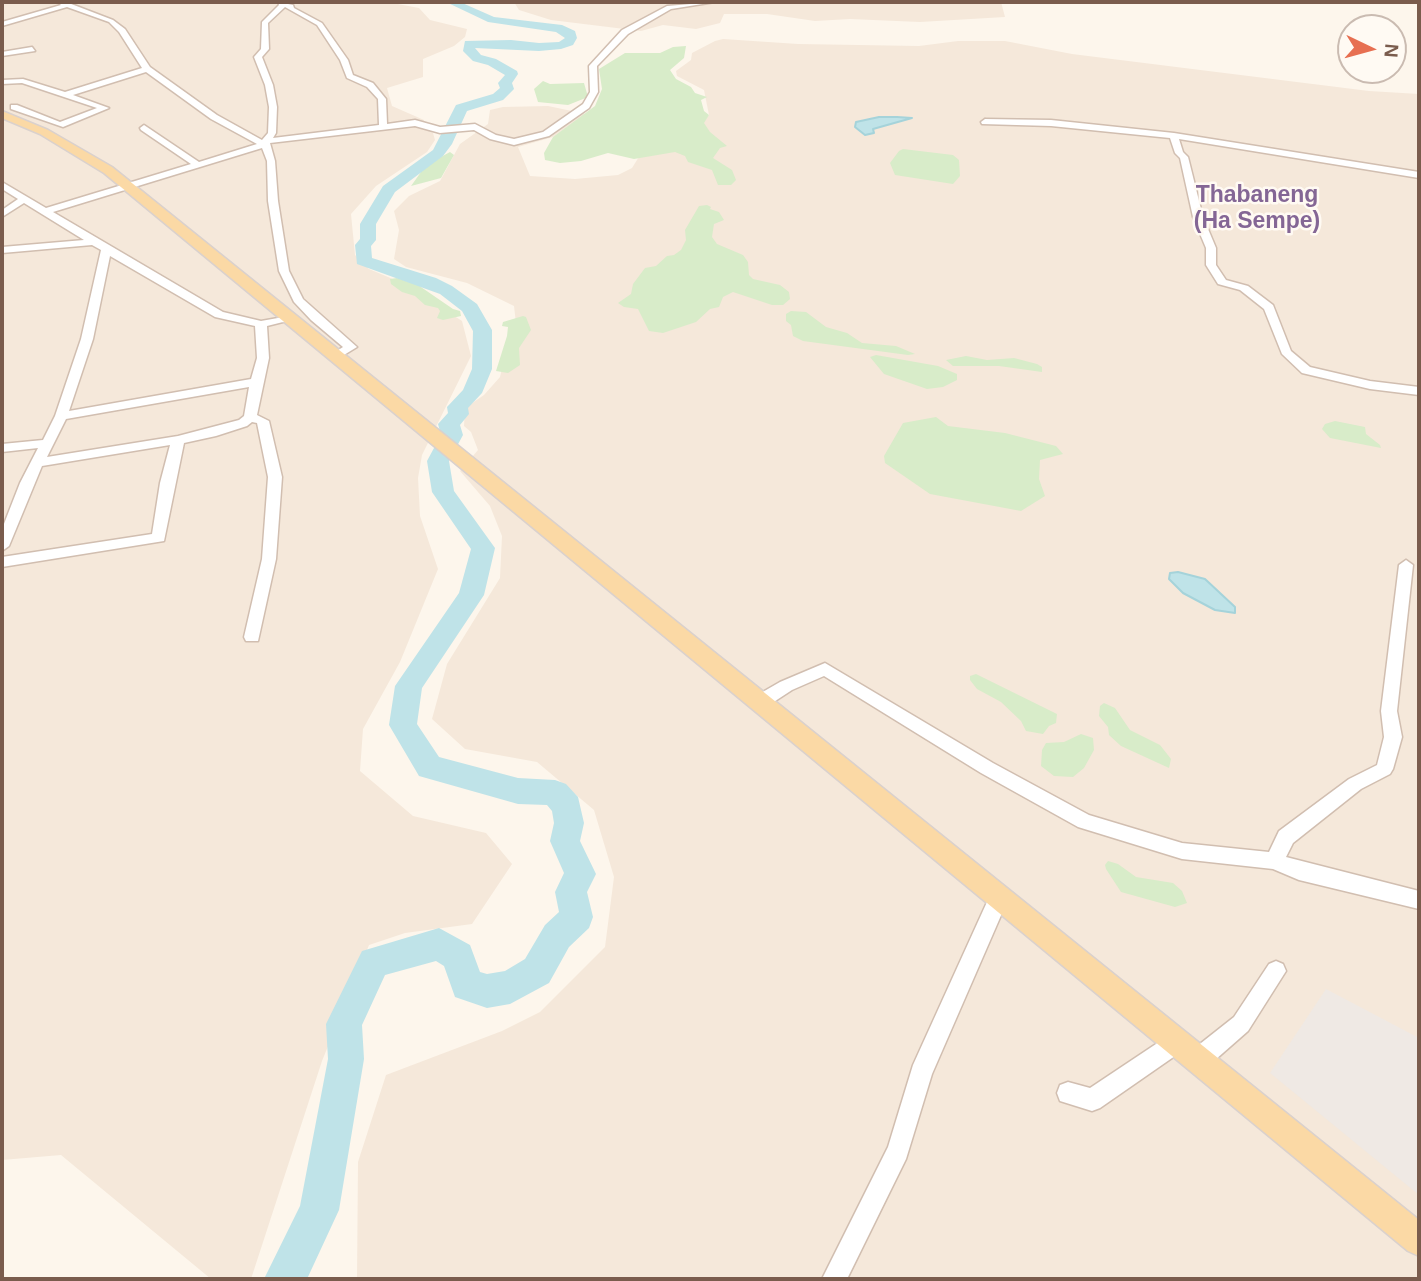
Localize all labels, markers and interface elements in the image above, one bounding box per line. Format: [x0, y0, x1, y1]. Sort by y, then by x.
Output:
north arrow [1337, 14, 1407, 84]
text: N [1380, 43, 1402, 58]
district label: Thabaneng (Ha Sempe) [1194, 182, 1320, 236]

